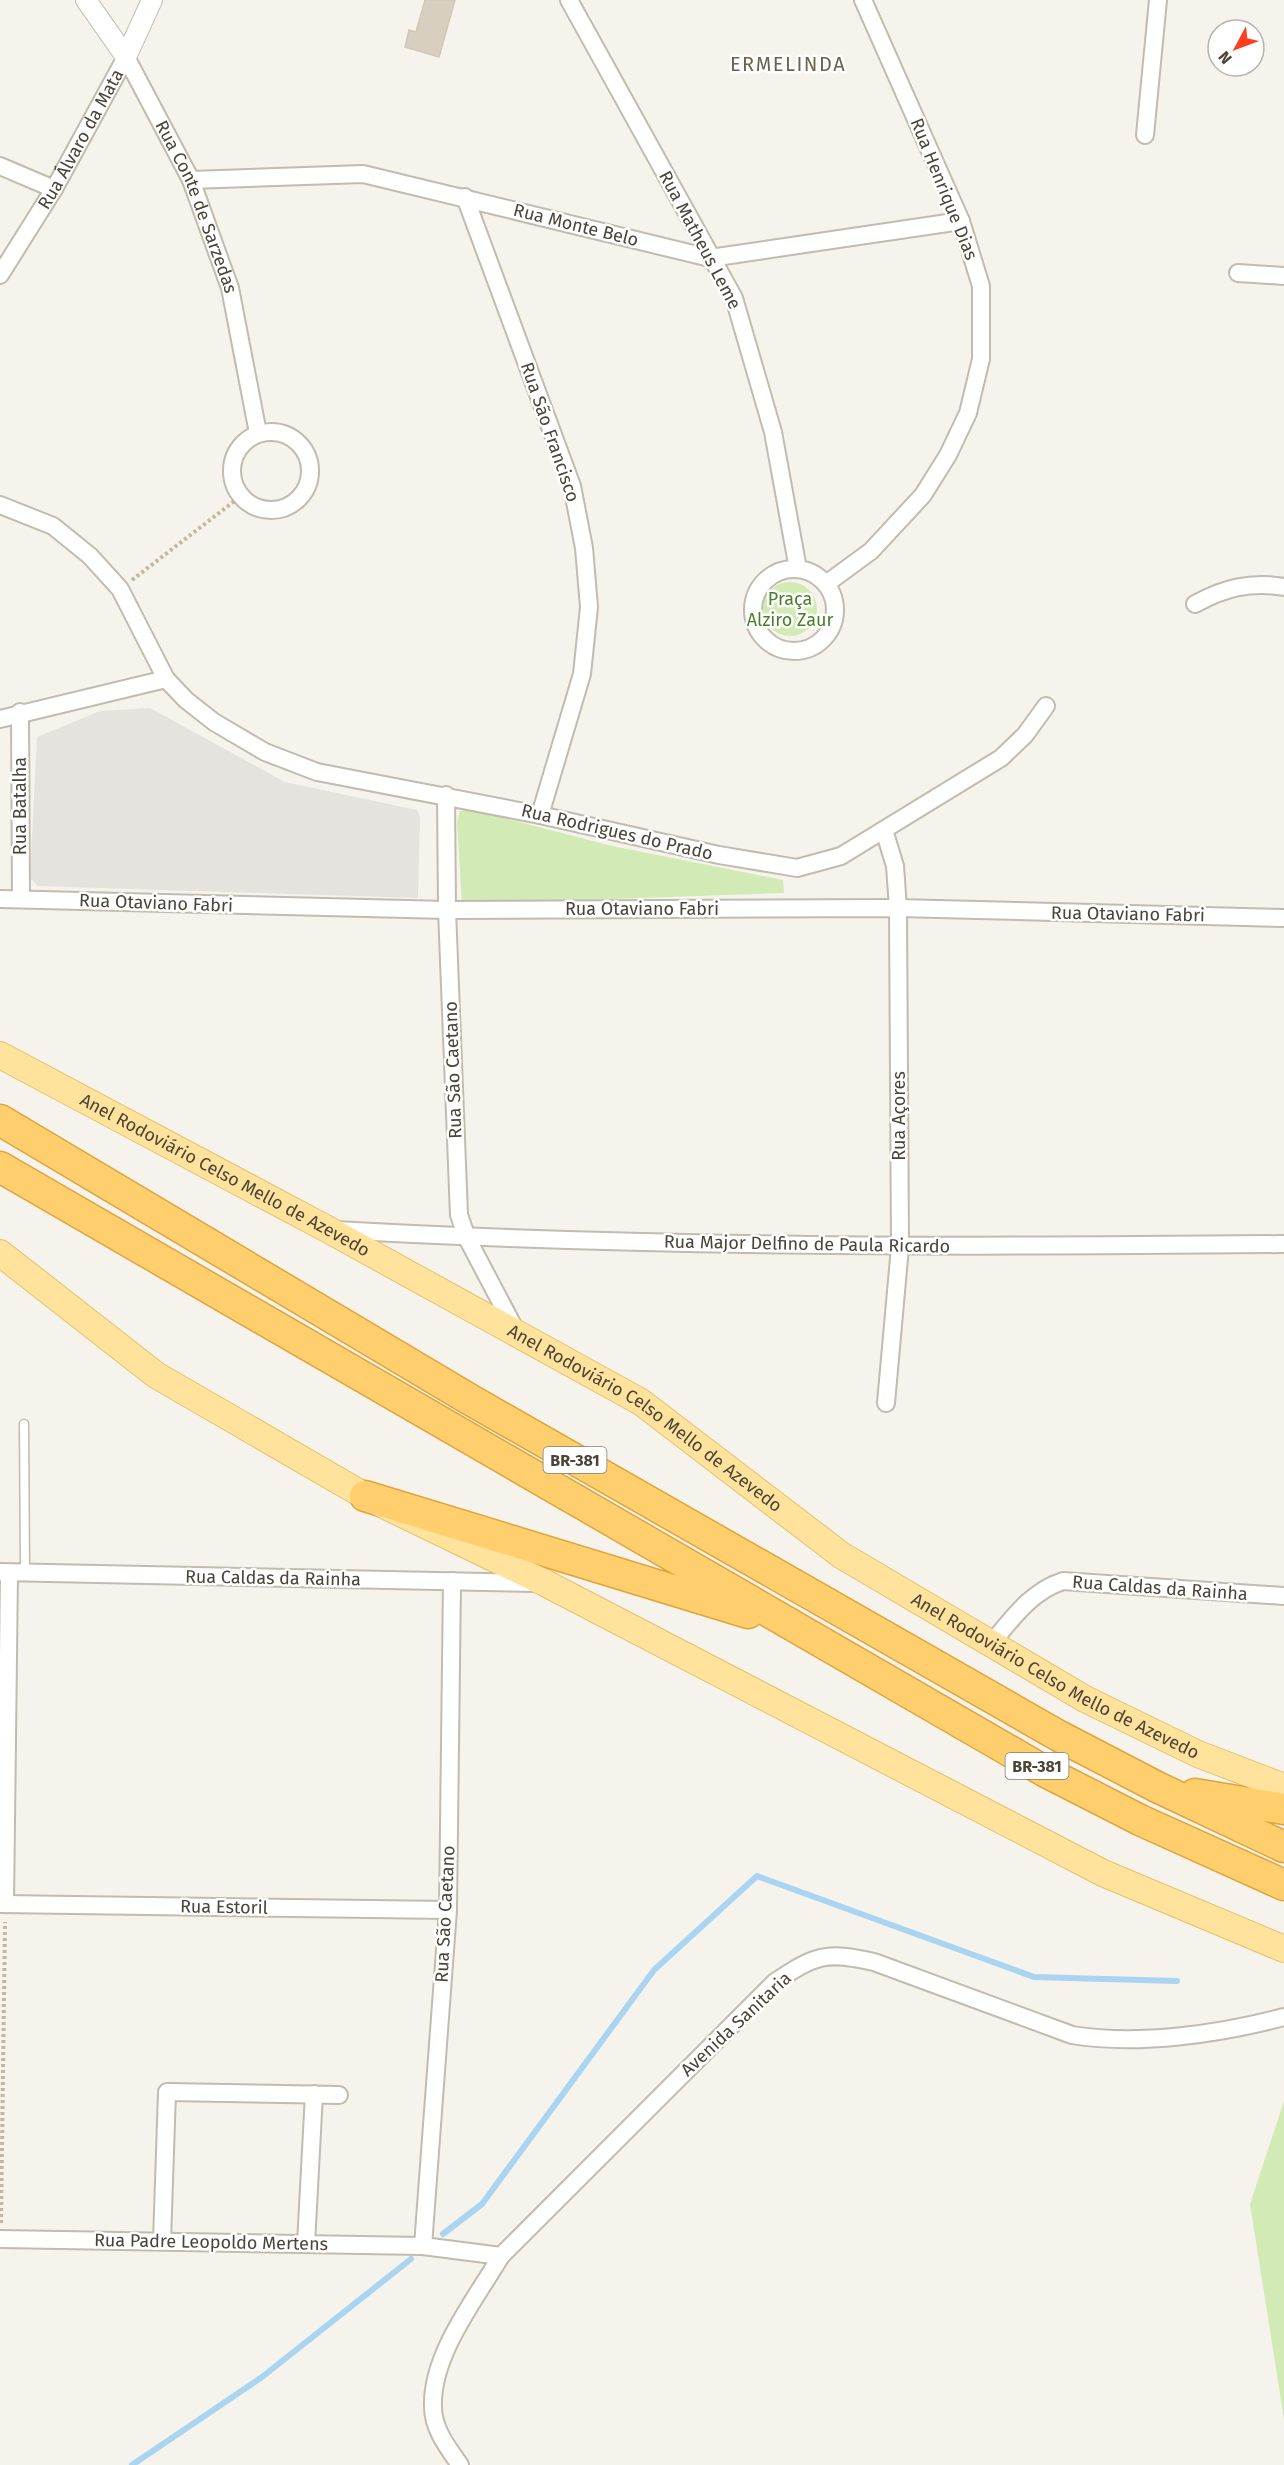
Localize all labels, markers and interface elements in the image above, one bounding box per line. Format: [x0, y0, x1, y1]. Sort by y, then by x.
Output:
north arrow [1206, 18, 1266, 78]
text: N [1214, 47, 1236, 68]
district label: ERMELINDA [730, 52, 846, 76]
street label: Rua Álvaro da Mata [33, 65, 128, 213]
street label: Rua Henrique Dias [906, 115, 982, 263]
street label: Rua Conte de Sarzedas [150, 117, 242, 295]
street label: Rua Matheus Leme [654, 167, 746, 313]
street label: Rua Monte Belo [511, 199, 641, 251]
street label: Rua São Francisco [516, 359, 584, 505]
park label: Praça Alziro Zaur [747, 588, 833, 631]
street label: Rua Batalha [9, 757, 31, 855]
street label: Rua Rodrigues do Prado [519, 799, 715, 865]
street label: Rua Otaviano Fabri [79, 889, 233, 917]
street label: Rua Otaviano Fabri [565, 898, 719, 920]
street label: Rua Otaviano Fabri [1051, 902, 1205, 926]
street label: Rua São Caetano [440, 1001, 466, 1139]
street label: Rua Açores [888, 1071, 910, 1161]
street label: Anel Rodoviário Celso Mello de Azevedo [76, 1089, 374, 1261]
street label: Rua Major Delfino de Paula Ricardo [664, 1231, 950, 1257]
street label: Anel Rodoviário Celso Mello de Azevedo [504, 1320, 787, 1517]
road number: BR-381 [544, 1447, 606, 1473]
street label: Rua Caldas da Rainha [185, 1565, 361, 1591]
street label: Rua Caldas da Rainha [1071, 1571, 1249, 1605]
street label: Anel Rodoviário Celso Mello de Azevedo [907, 1588, 1203, 1764]
road number: BR-381 [1006, 1753, 1068, 1779]
street label: Rua São Caetano [430, 1845, 460, 1983]
street label: Rua Estoril [180, 1895, 268, 1919]
street label: Avenida Sanitaria [676, 1967, 796, 2081]
street label: Rua Padre Leopoldo Mertens [94, 2229, 328, 2255]

